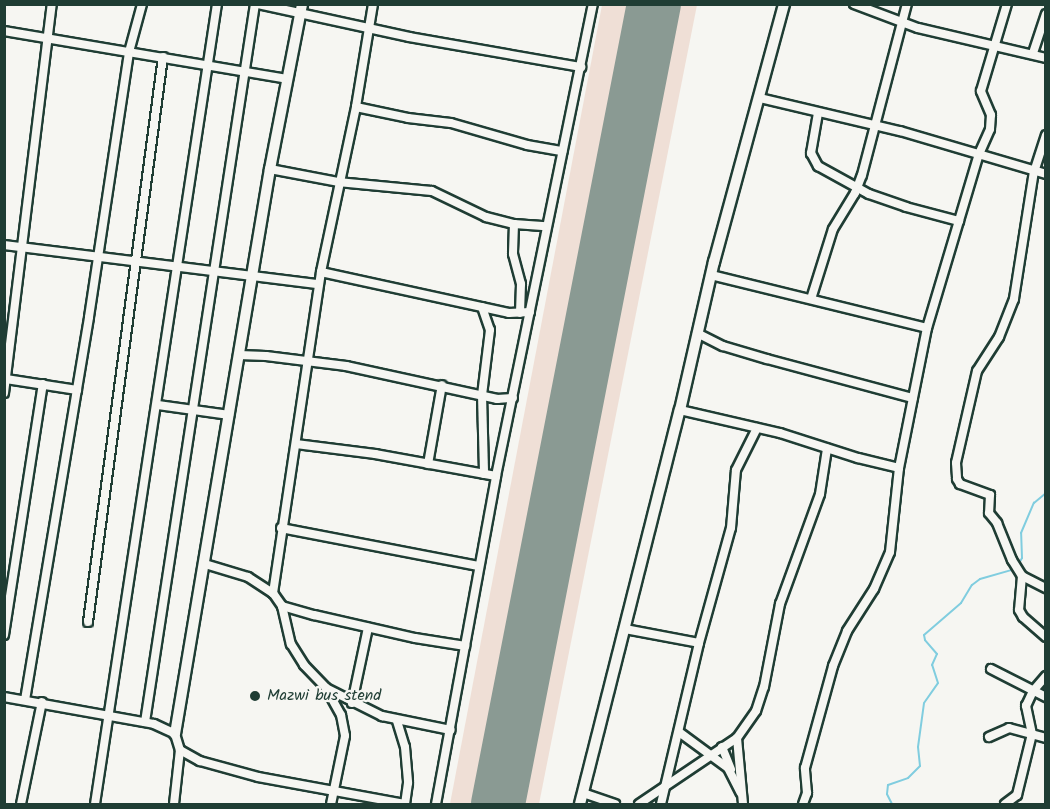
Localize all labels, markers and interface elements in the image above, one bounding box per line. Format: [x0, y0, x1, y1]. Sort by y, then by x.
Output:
place label: Mazwi bus stend [267, 686, 381, 706]
marker: Mazwi bus stend [248, 689, 262, 703]

